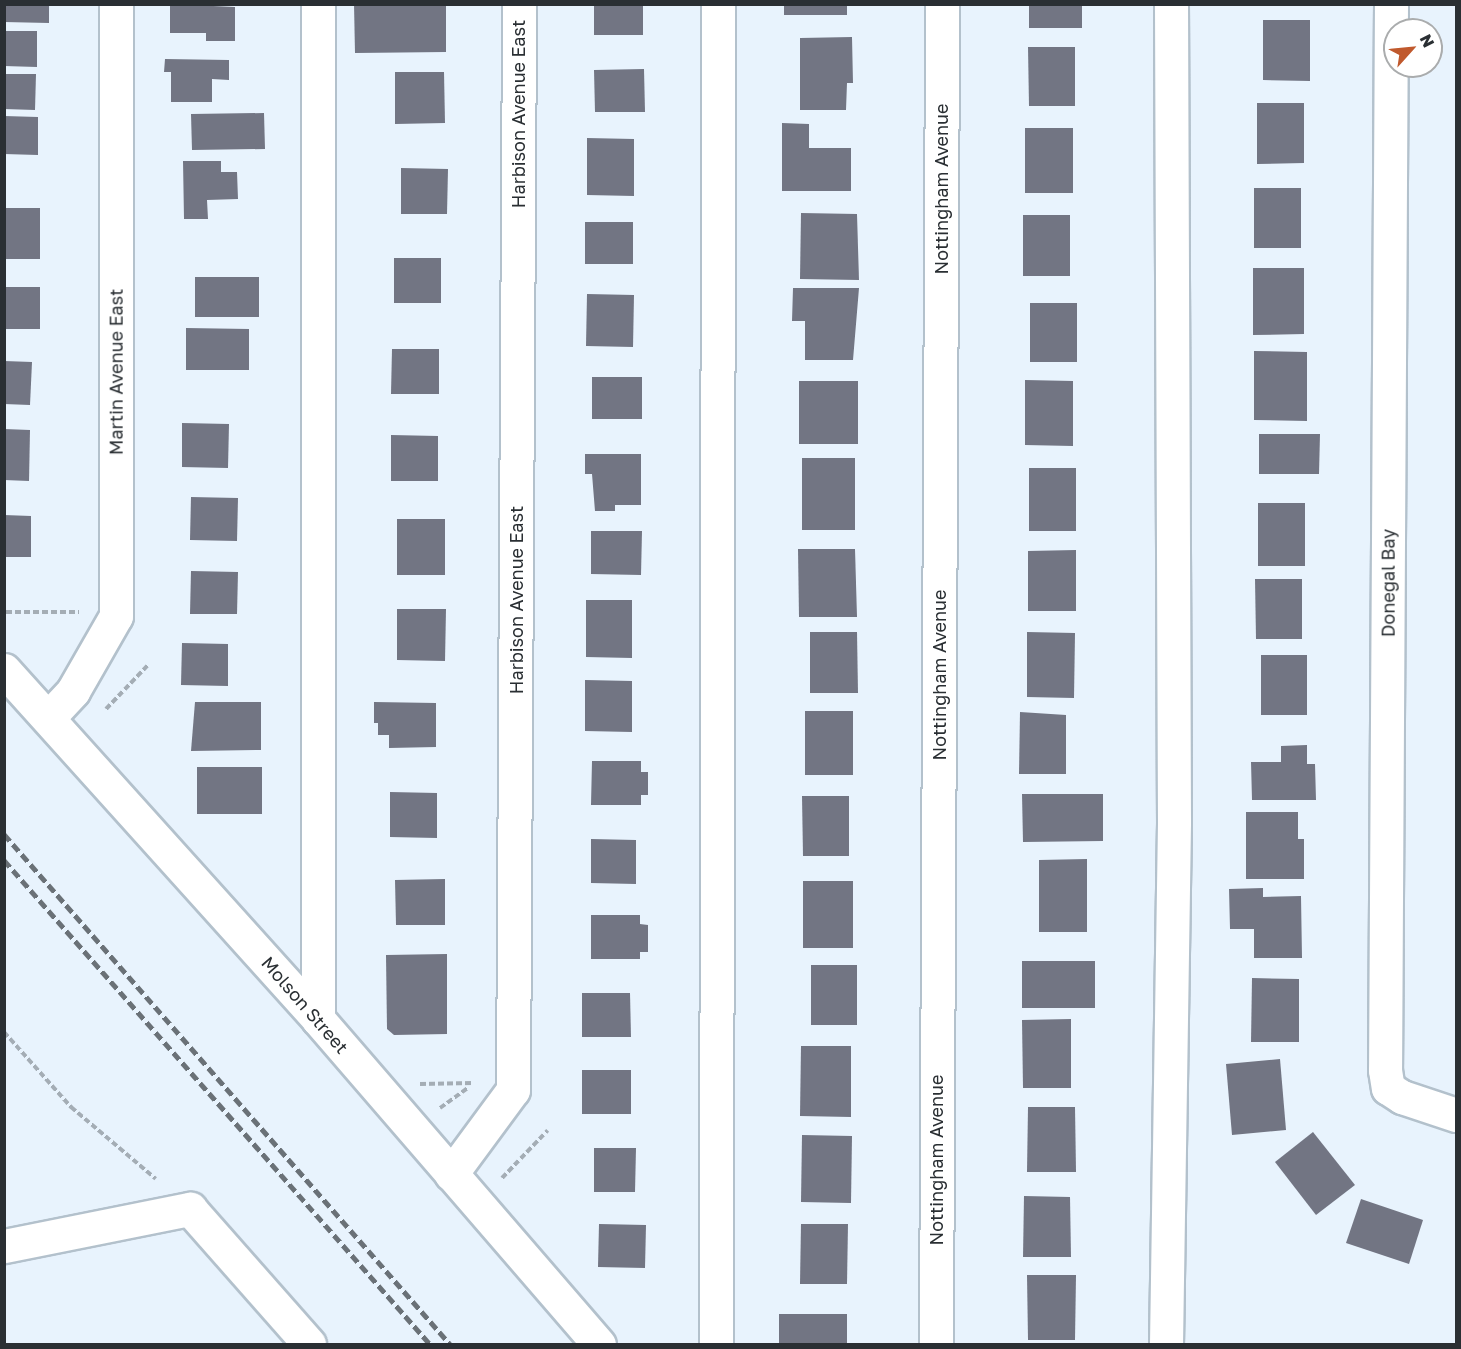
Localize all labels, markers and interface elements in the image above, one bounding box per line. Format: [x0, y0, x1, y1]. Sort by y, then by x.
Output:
north arrow [1383, 18, 1443, 78]
street label: Harbison Avenue East [507, 20, 529, 208]
text: N [1416, 31, 1439, 51]
street label: Nottingham Avenue [930, 104, 952, 274]
street label: Martin Avenue East [105, 289, 127, 455]
street label: Harbison Avenue East [505, 506, 527, 694]
street label: Donegal Bay [1377, 529, 1399, 637]
street label: Nottingham Avenue [928, 590, 950, 760]
street label: Molson Street [257, 952, 353, 1058]
street label: Nottingham Avenue [925, 1075, 947, 1245]

